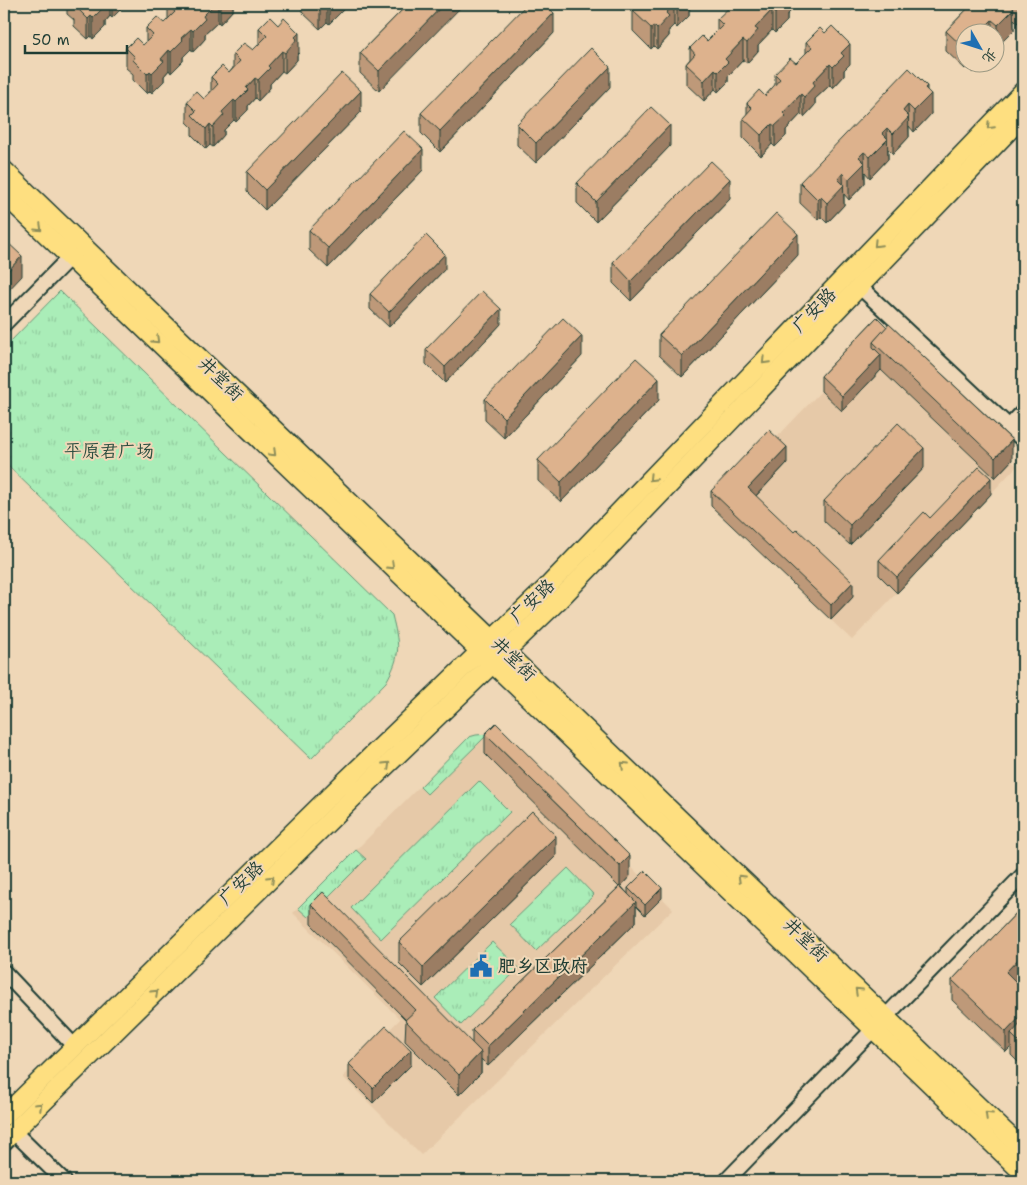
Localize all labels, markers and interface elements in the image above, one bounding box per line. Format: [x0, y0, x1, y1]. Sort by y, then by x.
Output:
scale bar [25, 22, 128, 54]
north arrow [954, 22, 1004, 72]
text: 50 m [32, 30, 70, 50]
text: 北 [979, 45, 1002, 67]
one-way arrow [986, 121, 995, 130]
one-way arrow [33, 222, 42, 231]
one-way arrow [874, 238, 883, 247]
street label: 广安路 [787, 282, 841, 338]
one-way arrow [150, 334, 159, 343]
street label: 井堂街 [193, 352, 249, 406]
one-way arrow [762, 355, 771, 364]
park label: 平原君广场 [64, 439, 154, 463]
one-way arrow [268, 447, 277, 456]
one-way arrow [649, 472, 658, 481]
one-way arrow [385, 560, 394, 569]
street label: 广安路 [504, 574, 560, 628]
street label: 井堂街 [486, 632, 542, 686]
one-way arrow [381, 762, 390, 771]
one-way arrow [621, 762, 630, 771]
street label: 广安路 [213, 856, 269, 910]
one-way arrow [738, 875, 747, 884]
one-way arrow [265, 876, 274, 885]
street label: 井堂街 [778, 913, 834, 967]
public building icon: 肥乡区政府 [468, 953, 494, 979]
place label: 肥乡区政府 [498, 954, 588, 978]
one-way arrow [855, 987, 864, 996]
one-way arrow [149, 990, 158, 999]
one-way arrow [33, 1103, 42, 1112]
one-way arrow [985, 1112, 994, 1121]

